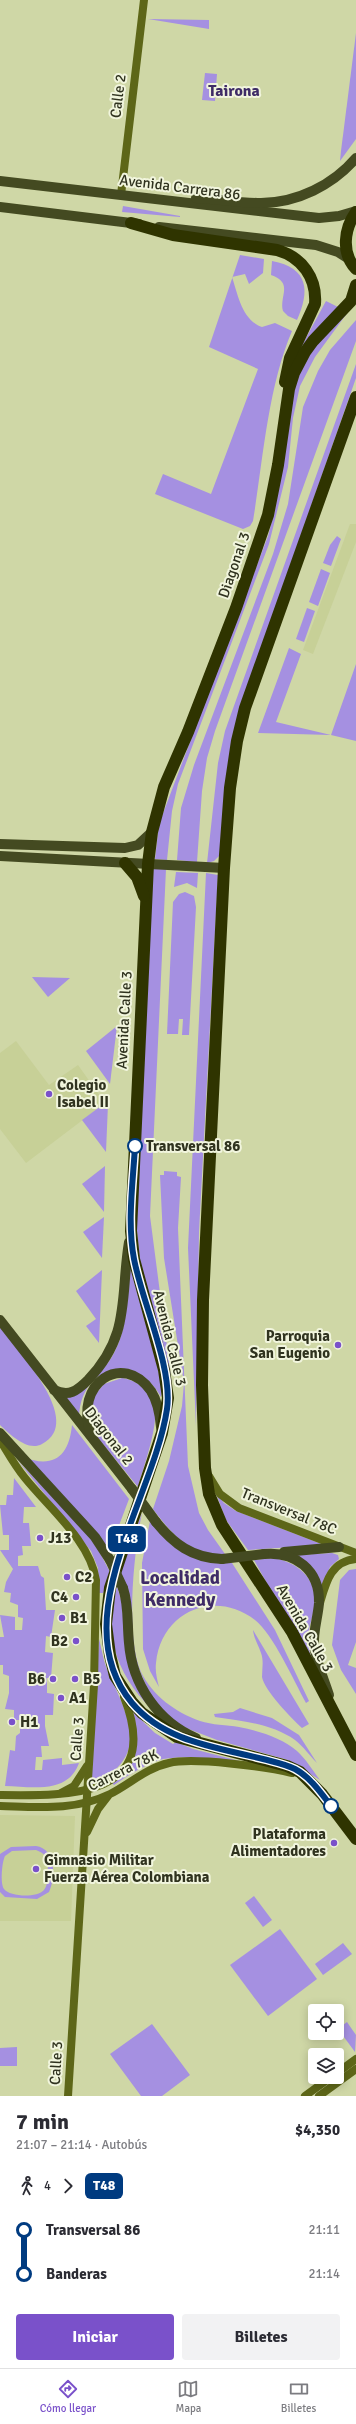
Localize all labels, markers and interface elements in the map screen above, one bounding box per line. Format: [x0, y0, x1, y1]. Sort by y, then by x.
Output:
street label: Calle 2 [106, 73, 130, 119]
district label: Tairona [208, 81, 260, 101]
street label: Avenida Carrera 86 [119, 171, 241, 203]
street label: Diagonal 3 [214, 530, 254, 600]
street label: Avenida Calle 3 [112, 971, 136, 1069]
place label: Colegio Isabel II [57, 1076, 109, 1111]
marker: Colegio Isabel II [44, 1089, 54, 1099]
place label: Transversal 86 [146, 1137, 240, 1155]
marker: Transversal 86 [127, 1138, 143, 1154]
street label: Avenida Calle 3 [149, 1288, 191, 1388]
place label: Parroquia San Eugenio [250, 1327, 330, 1362]
marker: Parroquia San Eugenio [333, 1340, 343, 1350]
street label: Diagonal 2 [81, 1403, 137, 1469]
street label: Transversal 78C [239, 1484, 339, 1538]
line badge: T48 [104, 1526, 150, 1552]
place label: J13 [48, 1529, 71, 1547]
text: T48 [116, 1530, 138, 1547]
marker: J13 [35, 1533, 45, 1543]
district label: Localidad Kennedy [140, 1566, 220, 1612]
place label: C2 [75, 1568, 92, 1586]
marker: C2 [62, 1572, 72, 1582]
street label: Avenida Calle 3 [273, 1581, 337, 1675]
place label: C4 [51, 1588, 68, 1606]
marker: C4 [71, 1592, 81, 1602]
place label: B1 [70, 1609, 87, 1627]
marker: B1 [57, 1613, 67, 1623]
place label: B2 [51, 1632, 68, 1650]
marker: B2 [71, 1636, 81, 1646]
place label: B6 [28, 1670, 45, 1688]
place label: B5 [83, 1670, 100, 1688]
marker: B6 [48, 1674, 58, 1684]
marker: B5 [70, 1674, 80, 1684]
place label: A1 [69, 1689, 87, 1707]
marker: A1 [56, 1693, 66, 1703]
place label: H1 [20, 1713, 38, 1731]
street label: Calle 3 [66, 1716, 88, 1762]
marker: H1 [7, 1717, 17, 1727]
street label: Carrera 78K [85, 1745, 161, 1795]
unlabelled marker [323, 1798, 339, 1814]
place label: Plataforma Alimentadores [231, 1825, 326, 1860]
marker: Plataforma Alimentadores [329, 1838, 339, 1848]
place label: Gimnasio Militar Fuerza Aérea Colombiana [44, 1851, 210, 1886]
marker: Gimnasio Militar Fuerza Aérea Colombiana [31, 1864, 41, 1874]
map controls [308, 2004, 344, 2084]
button: locate [308, 2004, 344, 2040]
street label: Calle 3 [46, 2041, 66, 2085]
button: layers [308, 2048, 344, 2084]
text: 7 min [16, 2108, 69, 2135]
text: $4,350 [295, 2121, 340, 2139]
text: 21:07 – 21:14 · Autobús [16, 2137, 147, 2153]
icon: walk [16, 2175, 38, 2197]
icon: forward [57, 2175, 79, 2197]
text: T48 [93, 2177, 115, 2194]
text: 4 [44, 2178, 51, 2194]
text: Transversal 86 [46, 2221, 140, 2239]
text: 21:11 [308, 2222, 340, 2238]
text: Banderas [46, 2265, 107, 2283]
text: 21:14 [308, 2266, 340, 2282]
button: Iniciar [16, 2314, 174, 2360]
button: Billetes [182, 2314, 340, 2360]
tab: Cómo llegar [40, 2378, 96, 2415]
tab: Mapa [176, 2378, 201, 2415]
tab: Billetes [281, 2378, 316, 2415]

